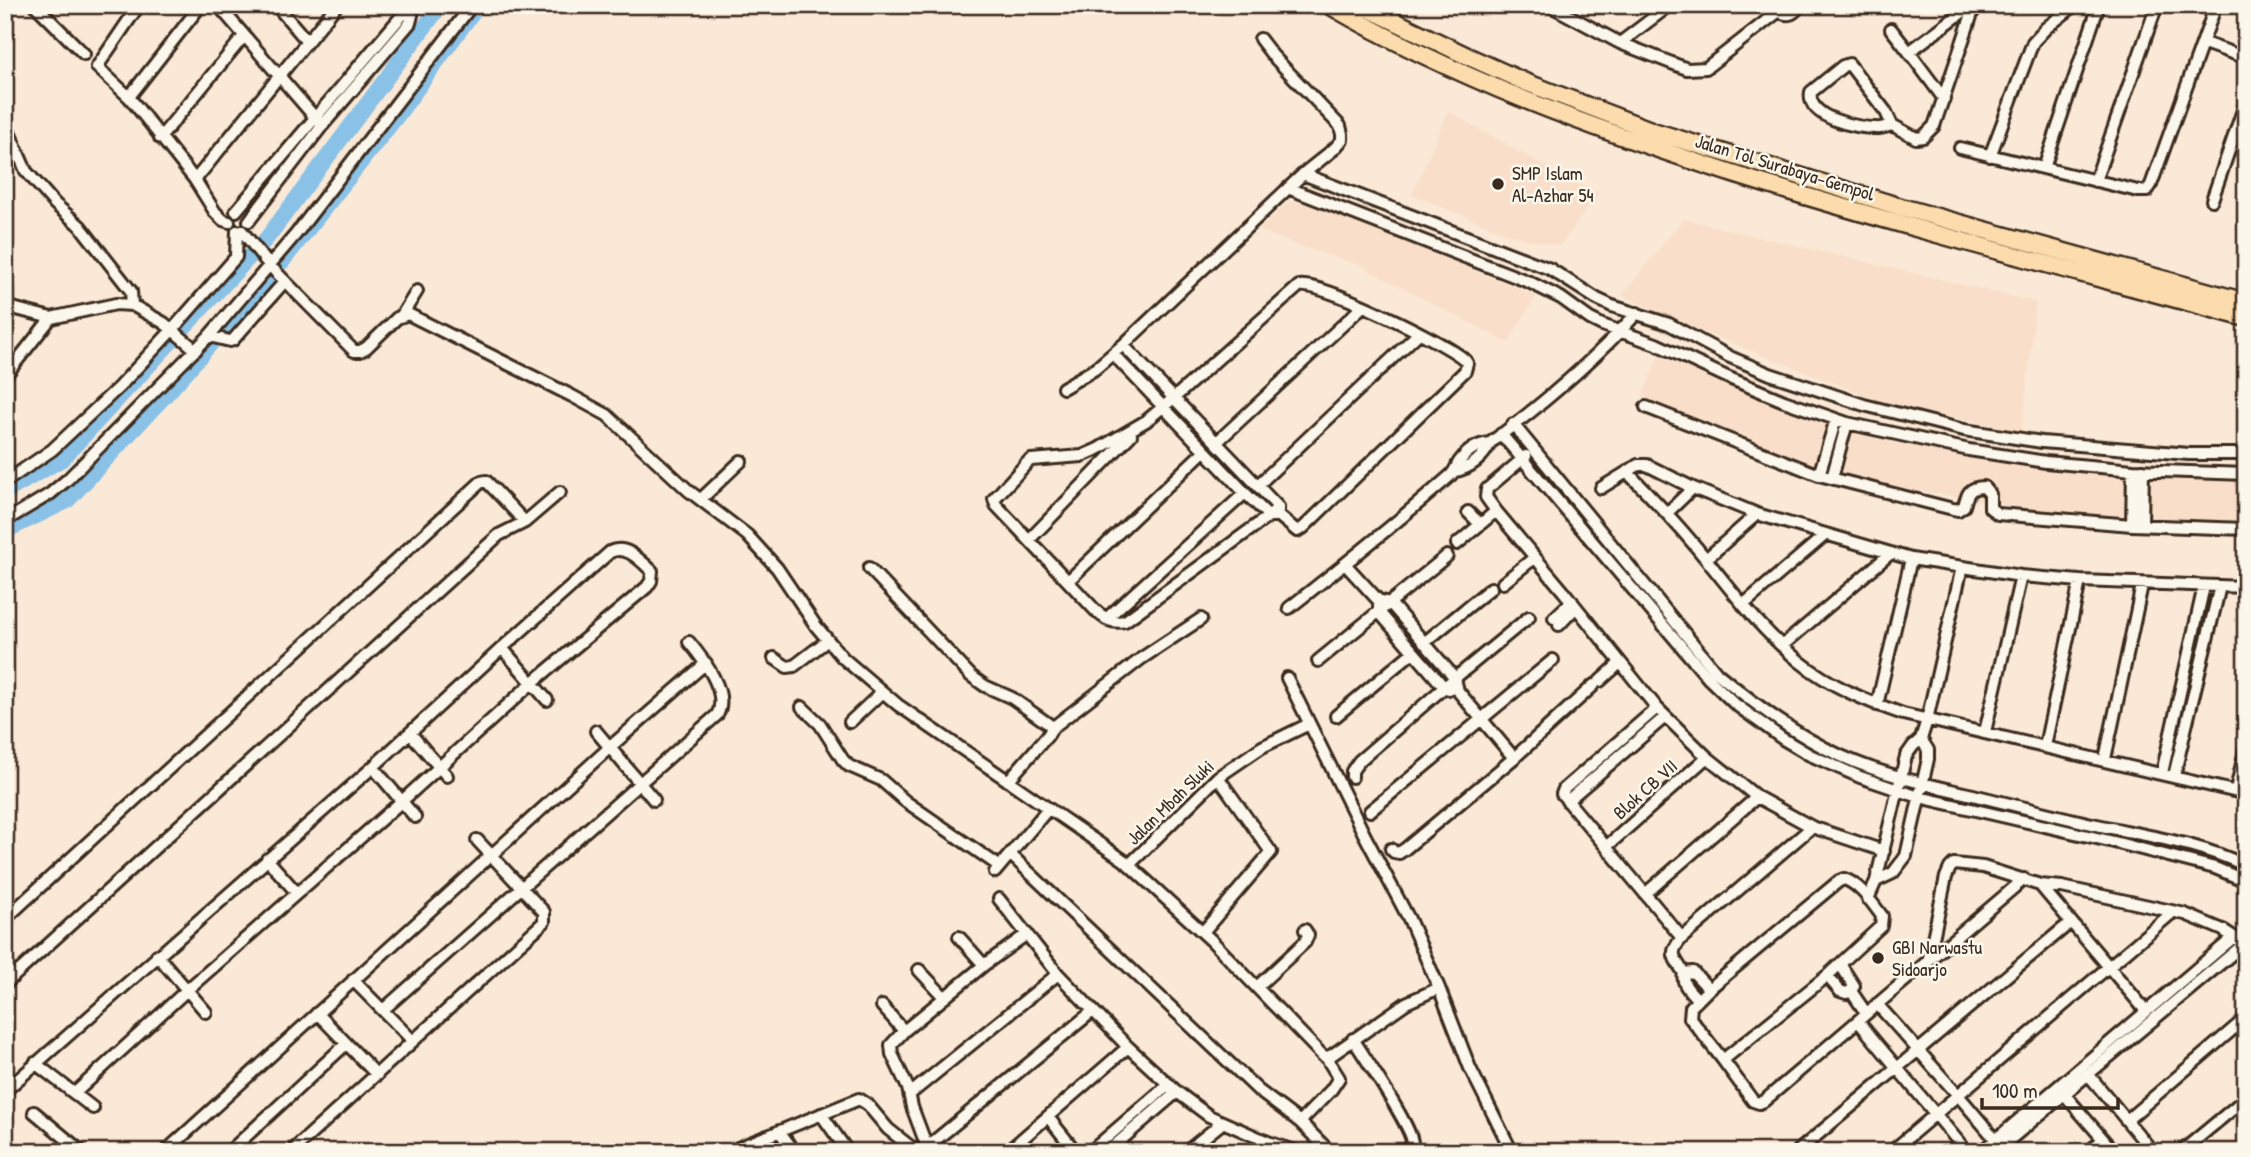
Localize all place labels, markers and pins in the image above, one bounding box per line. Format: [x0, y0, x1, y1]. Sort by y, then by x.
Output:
place label: SMP Islam Al-Azhar 54 [1512, 160, 1594, 208]
marker: SMP Islam Al-Azhar 54 [1490, 176, 1506, 192]
place label: GBI Narwastu Sidoarjo [1892, 934, 1983, 982]
marker: GBI Narwastu Sidoarjo [1870, 950, 1886, 966]

